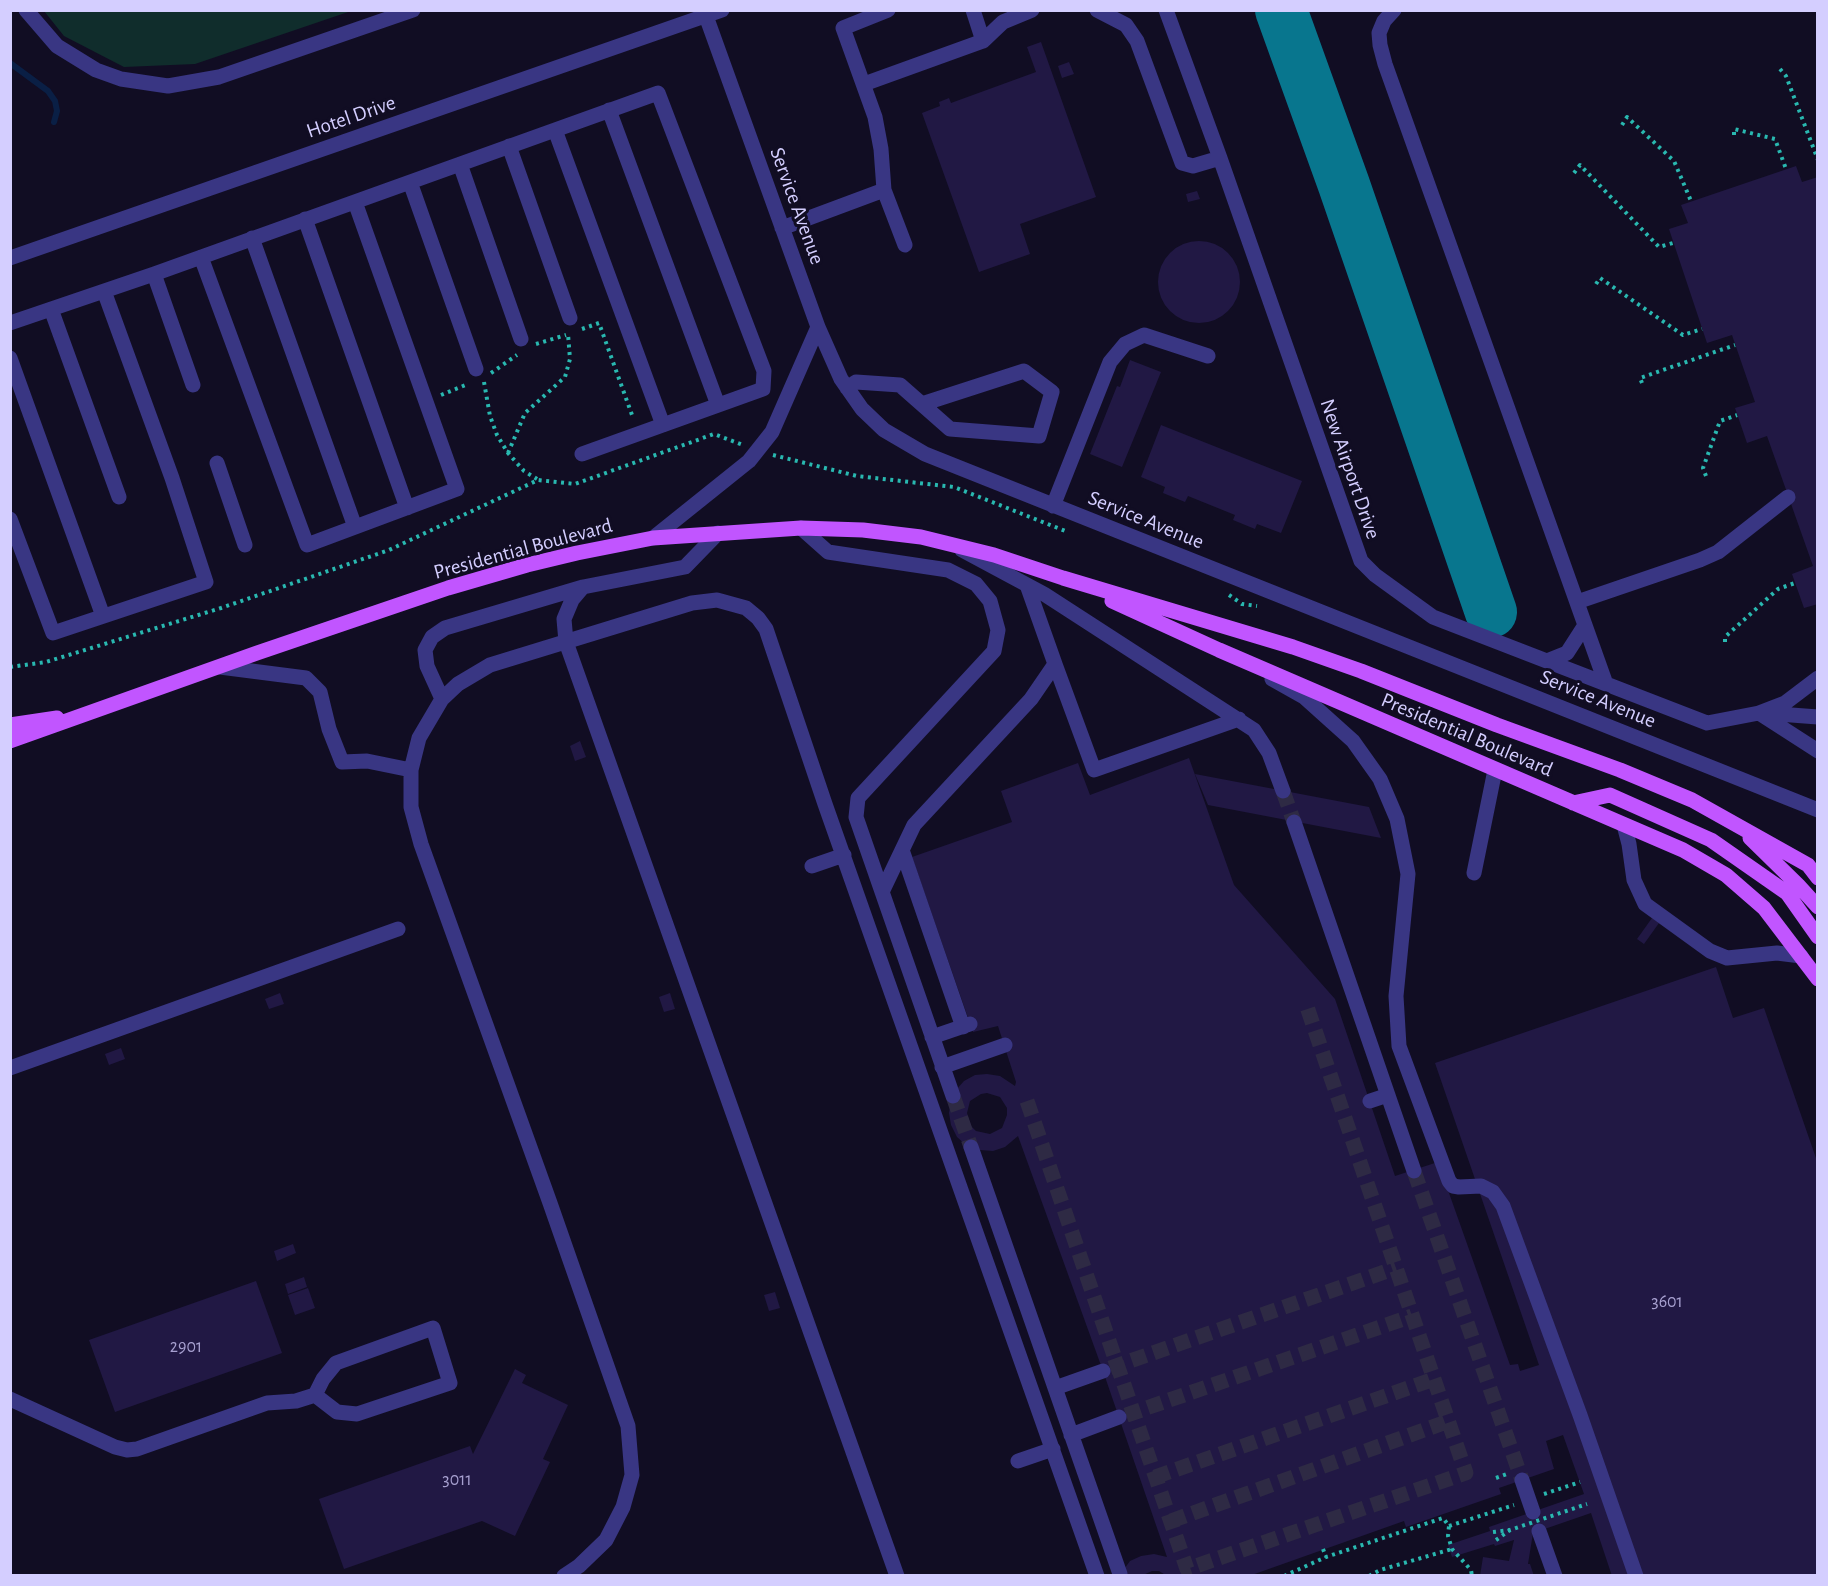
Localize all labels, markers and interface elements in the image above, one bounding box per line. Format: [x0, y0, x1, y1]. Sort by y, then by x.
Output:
street label: Hotel Drive [303, 90, 399, 144]
street label: Service Avenue [764, 144, 830, 268]
street label: New Airport Drive [1314, 396, 1386, 542]
street label: Service Avenue [1084, 485, 1208, 555]
street label: Presidential Boulevard [431, 513, 615, 585]
street label: Service Avenue [1536, 664, 1660, 734]
street label: Presidential Boulevard [1377, 687, 1557, 783]
house number: 3601 [1651, 1291, 1683, 1313]
house number: 2901 [170, 1336, 202, 1358]
house number: 3011 [442, 1469, 472, 1491]

